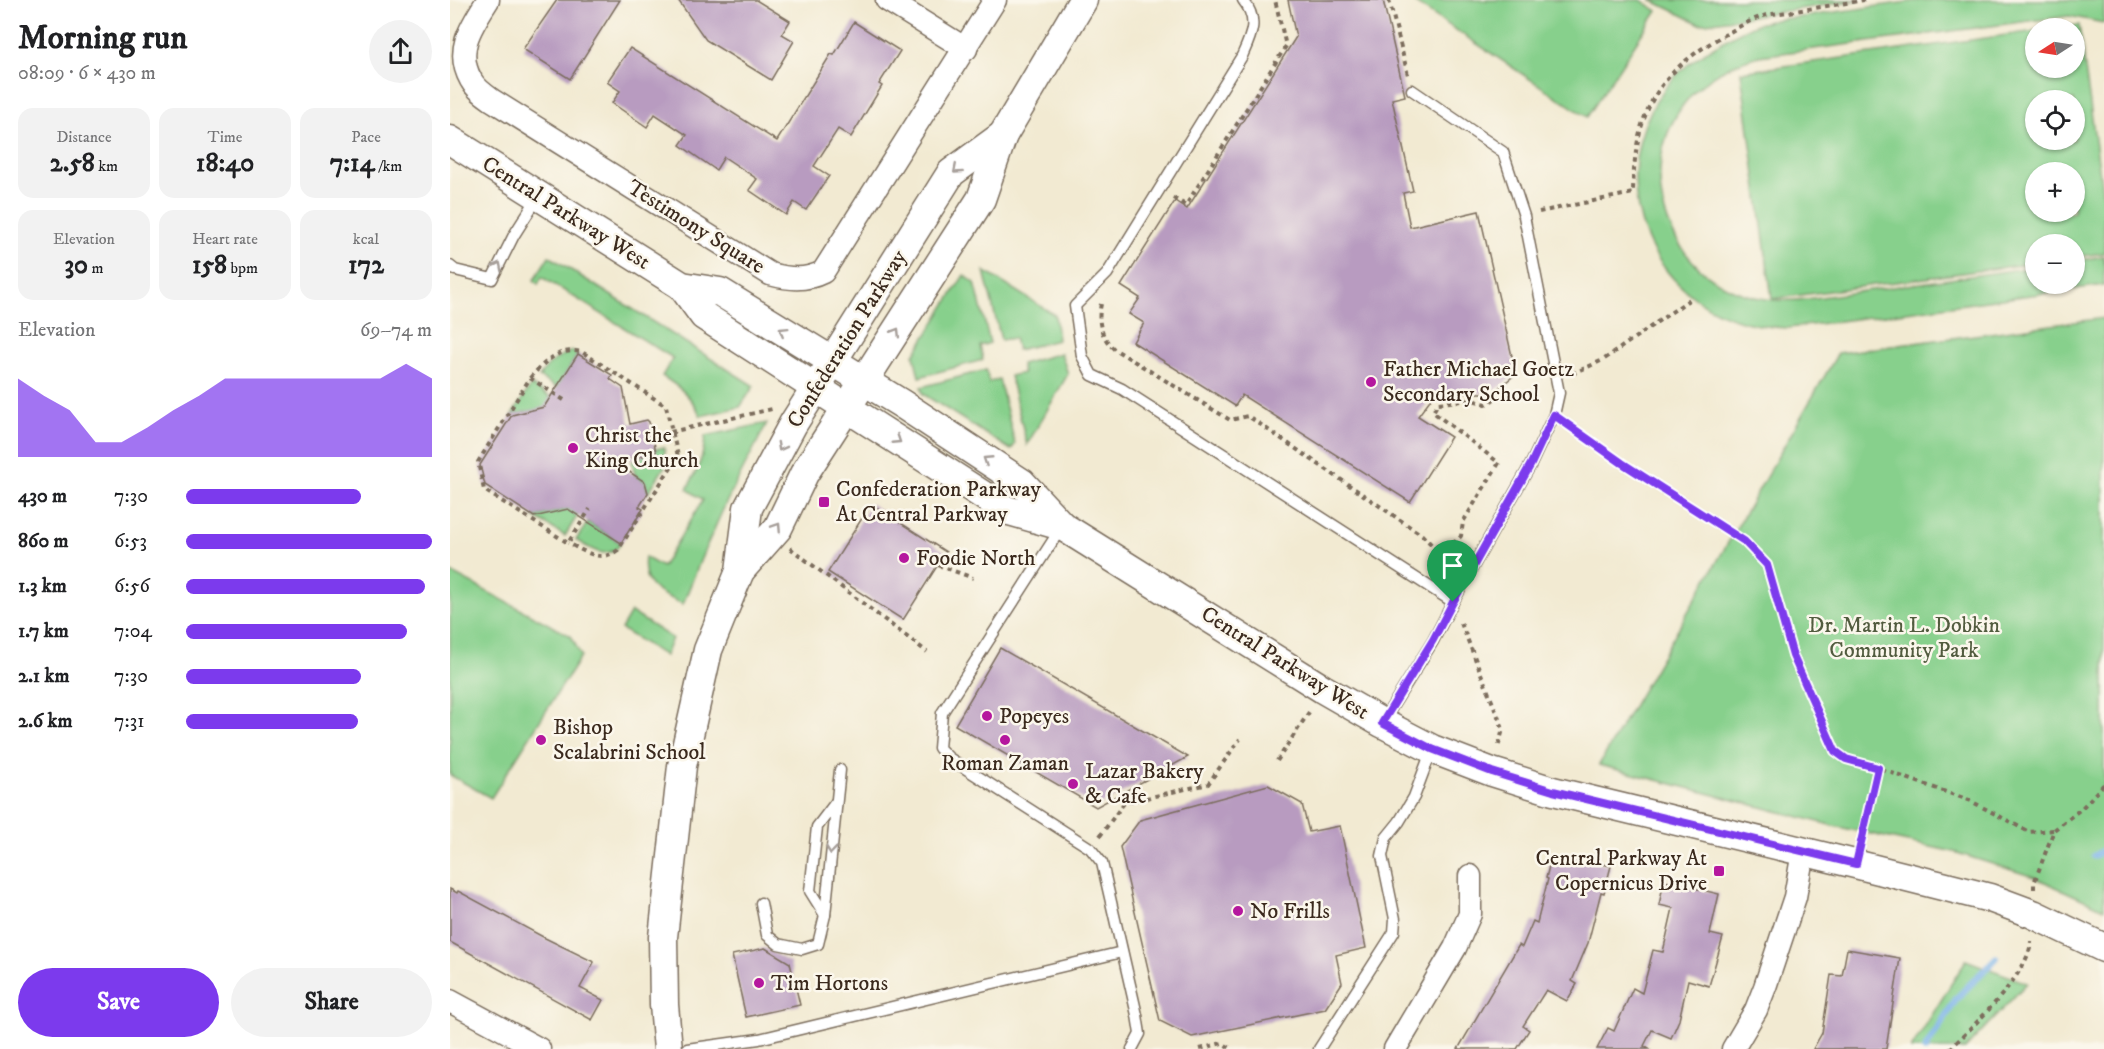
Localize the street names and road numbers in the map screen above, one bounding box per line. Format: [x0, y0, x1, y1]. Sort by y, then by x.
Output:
street label: Central Parkway West [477, 150, 655, 276]
street label: Testimony Square [622, 174, 770, 280]
street label: Confederation Parkway [781, 244, 913, 433]
street label: Central Parkway West [1196, 600, 1374, 726]

